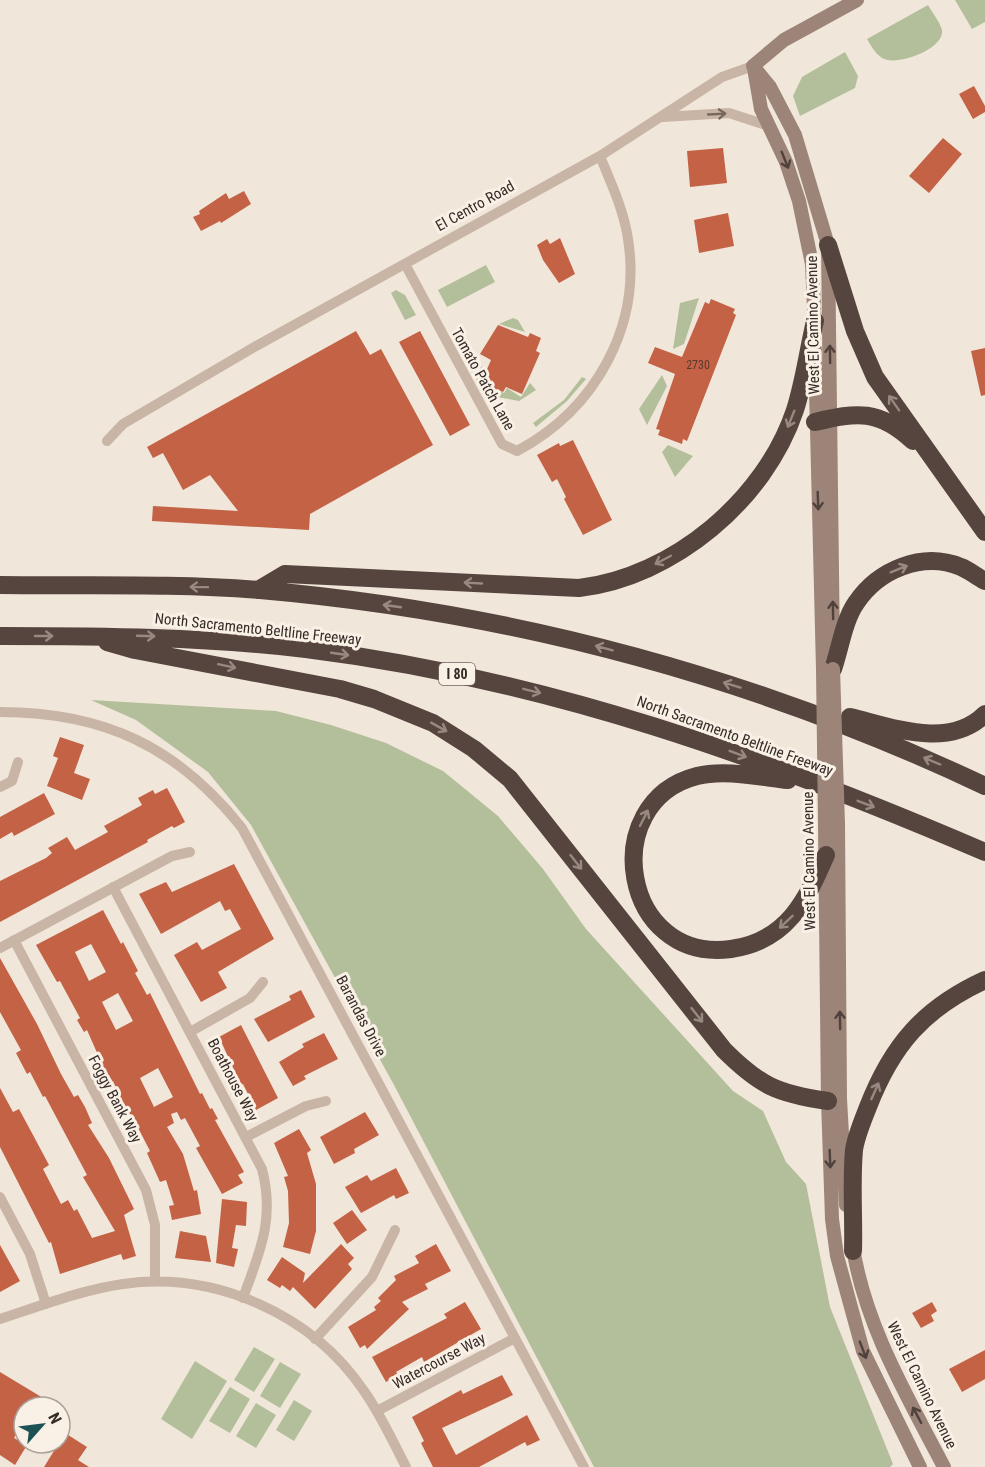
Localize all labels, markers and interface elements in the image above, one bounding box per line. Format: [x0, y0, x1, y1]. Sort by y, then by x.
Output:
one-way arrow [707, 108, 727, 119]
one-way arrow [780, 151, 791, 169]
street label: El Centro Road [433, 177, 517, 235]
street label: West El Camino Avenue [803, 255, 823, 395]
street label: Tomato Patch Lane [447, 325, 519, 433]
one-way arrow [824, 344, 836, 364]
house number: 2730 [686, 358, 710, 372]
one-way arrow [888, 395, 900, 411]
one-way arrow [785, 409, 796, 428]
one-way arrow [812, 491, 823, 511]
one-way arrow [654, 555, 672, 566]
one-way arrow [889, 563, 908, 574]
one-way arrow [464, 577, 484, 588]
one-way arrow [190, 581, 210, 593]
one-way arrow [383, 600, 403, 611]
one-way arrow [827, 601, 839, 621]
street label: North Sacramento Beltline Freeway [154, 609, 362, 649]
one-way arrow [33, 630, 53, 642]
one-way arrow [136, 631, 156, 642]
one-way arrow [595, 642, 614, 654]
one-way arrow [330, 649, 350, 660]
one-way arrow [217, 661, 236, 673]
road number: I 80 [439, 663, 475, 685]
one-way arrow [723, 679, 742, 690]
one-way arrow [522, 685, 541, 697]
street label: North Sacramento Beltline Freeway [634, 692, 836, 780]
one-way arrow [430, 721, 447, 733]
one-way arrow [728, 750, 747, 761]
one-way arrow [923, 755, 942, 766]
street label: West El Camino Avenue [799, 791, 819, 931]
one-way arrow [857, 799, 875, 810]
one-way arrow [639, 809, 651, 827]
one-way arrow [570, 854, 583, 870]
one-way arrow [779, 915, 794, 929]
street label: Barandas Drive [332, 973, 390, 1059]
one-way arrow [691, 1007, 704, 1023]
one-way arrow [834, 1010, 845, 1030]
street label: Boathouse Way [204, 1036, 262, 1124]
street label: Foggy Bank Way [84, 1052, 146, 1146]
one-way arrow [870, 1082, 881, 1100]
one-way arrow [824, 1149, 836, 1169]
street label: West El Camino Avenue [883, 1319, 961, 1451]
street label: Watercourse Way [390, 1329, 488, 1393]
one-way arrow [859, 1340, 870, 1359]
north arrow [12, 1395, 72, 1455]
one-way arrow [911, 1407, 922, 1425]
text: N [44, 1409, 65, 1427]

